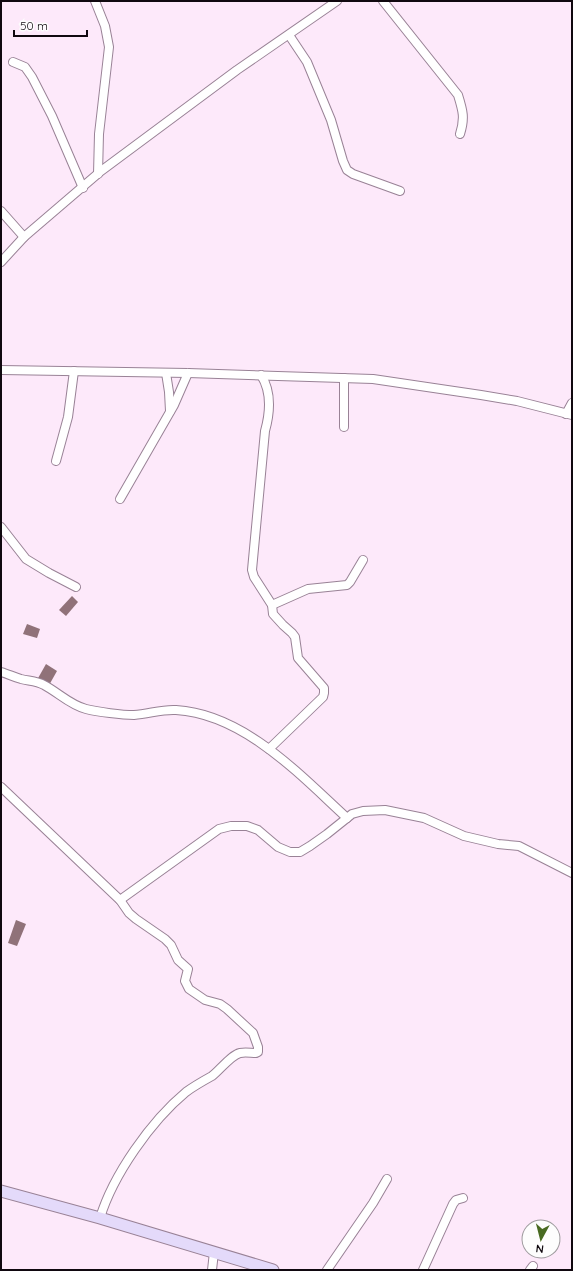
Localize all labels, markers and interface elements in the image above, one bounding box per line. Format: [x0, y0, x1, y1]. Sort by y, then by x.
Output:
scale bar [14, 12, 87, 38]
text: 50 m [20, 18, 48, 33]
north arrow [521, 1219, 561, 1259]
text: N [535, 1241, 545, 1256]

